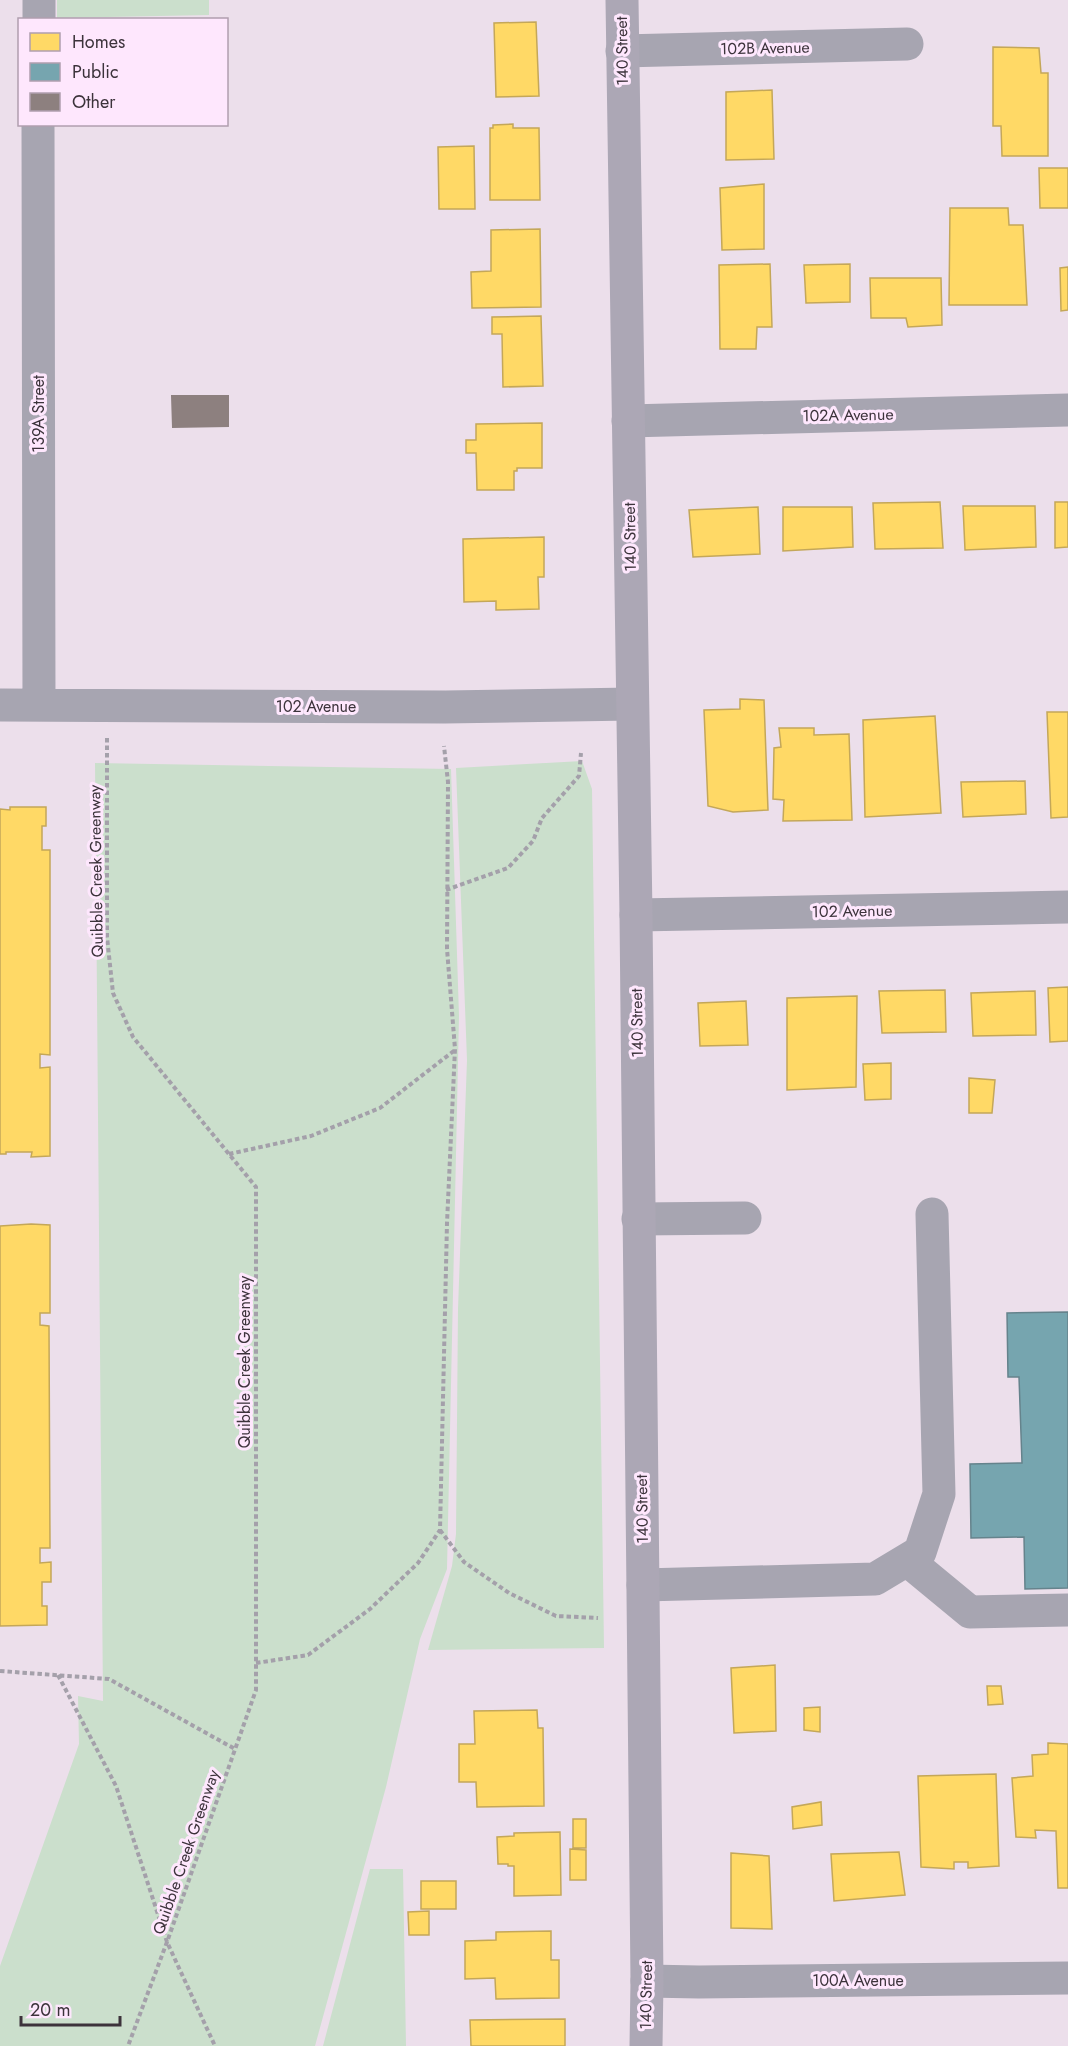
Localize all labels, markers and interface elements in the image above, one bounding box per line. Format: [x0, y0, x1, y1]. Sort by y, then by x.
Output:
street label: 140 Street [610, 16, 634, 86]
legend [18, 18, 228, 126]
text: Homes [72, 29, 125, 55]
street label: 102B Avenue [720, 36, 810, 60]
text: Public [72, 59, 119, 85]
text: Other [72, 89, 116, 115]
street label: 139A Street [27, 375, 50, 453]
street label: 102A Avenue [802, 403, 894, 427]
street label: 140 Street [618, 502, 642, 572]
street label: 102 Avenue [276, 695, 356, 718]
street label: Quibble Creek Greenway [83, 784, 109, 958]
street label: 102 Avenue [812, 899, 892, 923]
street label: 140 Street [625, 988, 649, 1058]
street label: Quibble Creek Greenway [233, 1275, 256, 1448]
street label: 140 Street [630, 1474, 654, 1544]
street label: Quibble Creek Greenway [147, 1766, 225, 1937]
street label: 140 Street [634, 1960, 658, 2030]
street label: 100A Avenue [812, 1969, 904, 1992]
scale bar [21, 1989, 120, 2027]
text: 20 m [30, 1997, 70, 2023]

